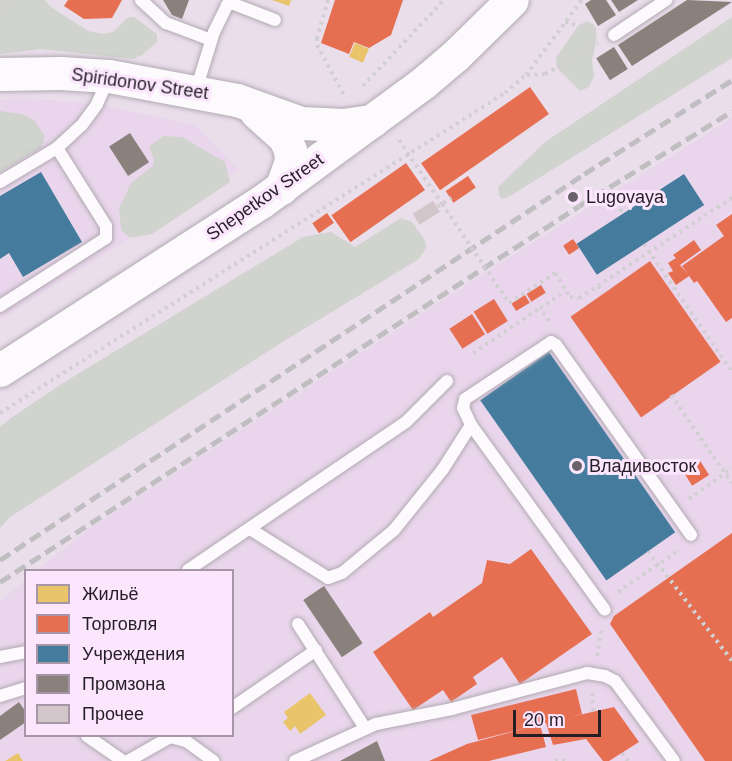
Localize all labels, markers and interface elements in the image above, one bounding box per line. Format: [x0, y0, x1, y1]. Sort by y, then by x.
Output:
street label: Spiridonov Street [70, 64, 210, 104]
street label: Shepetkov Street [202, 149, 328, 245]
place label: Lugovaya [586, 186, 664, 208]
marker: Lugovaya [564, 188, 582, 206]
place label: Владивосток [589, 455, 696, 477]
marker: Владивосток [570, 459, 584, 473]
legend [24, 569, 234, 737]
text: Жильё [82, 584, 139, 604]
text: Торговля [82, 614, 157, 634]
text: Учреждения [82, 644, 185, 664]
text: Промзона [82, 674, 165, 694]
scale bar [516, 698, 604, 736]
text: Прочее [82, 704, 144, 724]
text: 20 m [524, 710, 564, 730]

